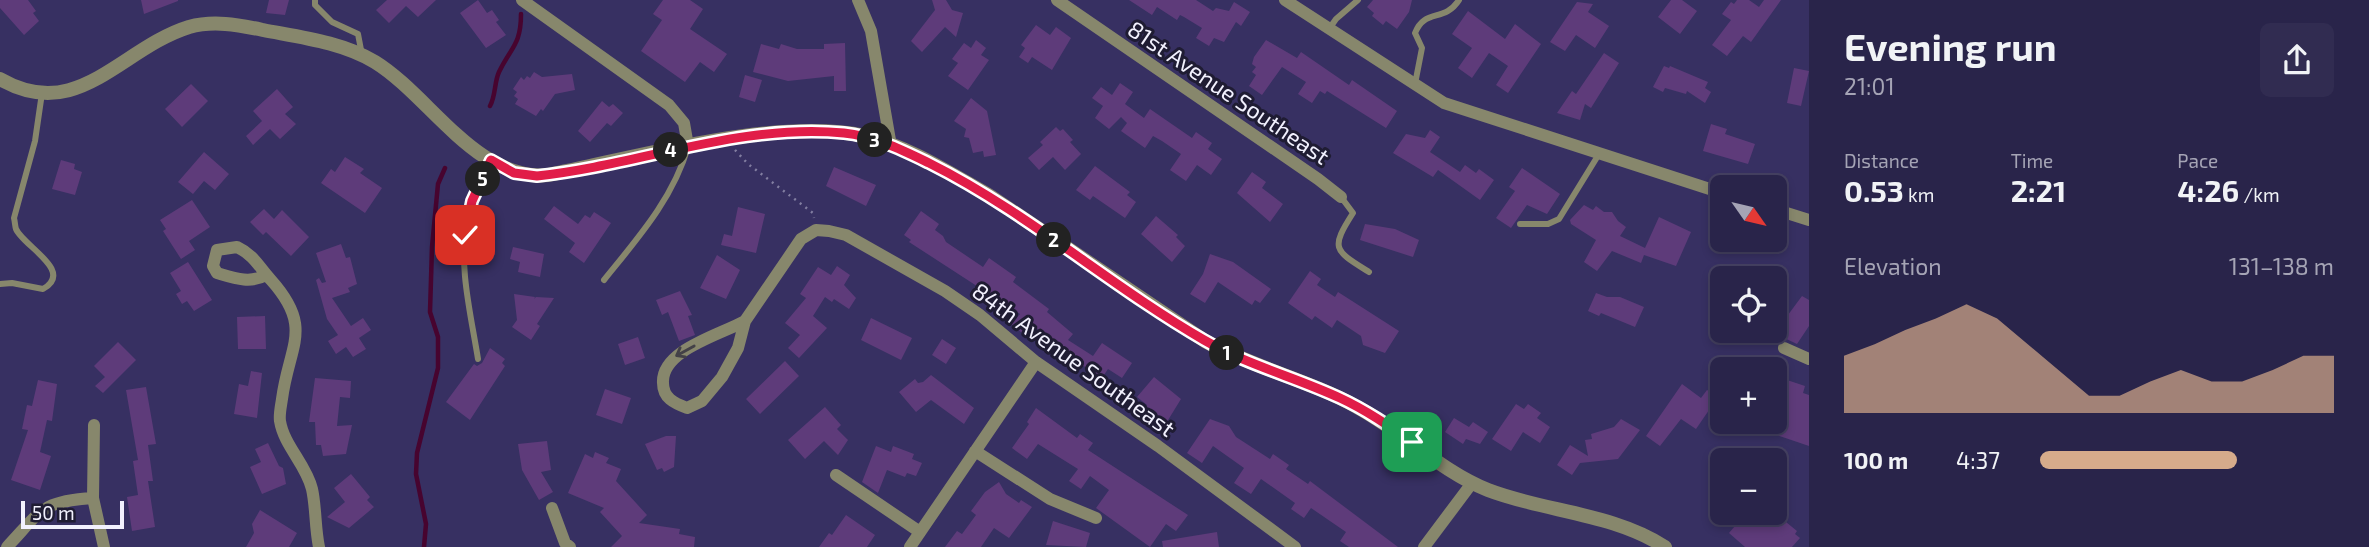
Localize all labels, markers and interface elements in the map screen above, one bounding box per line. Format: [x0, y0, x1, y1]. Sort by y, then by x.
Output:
street label: 81st Avenue Southeast [1123, 14, 1335, 170]
text: Evening run [1844, 23, 2057, 69]
button: share [2260, 23, 2334, 97]
text: 21:01 [1844, 72, 1895, 100]
pin: 3 [858, 122, 892, 158]
text: 3 [869, 128, 880, 151]
pin: 4 [654, 132, 688, 168]
text: 4 [664, 138, 677, 161]
text: Distance [1844, 149, 1919, 172]
text: Time [2011, 149, 2053, 172]
text: Pace [2177, 149, 2218, 172]
pin: 5 [466, 162, 500, 196]
text: 5 [477, 167, 488, 190]
text: 0.53 [1844, 172, 1904, 208]
text: 2:21 [2011, 172, 2066, 208]
text: 4:26 [2177, 172, 2239, 208]
north arrow [1710, 175, 1787, 252]
map controls [1710, 175, 1787, 525]
text: km [1904, 183, 1934, 206]
text: /km [2239, 183, 2280, 206]
pin [435, 205, 495, 265]
icon: check [446, 216, 484, 254]
pin: 2 [1036, 222, 1072, 258]
text: 2 [1048, 228, 1059, 251]
text: Elevation [1844, 252, 1942, 280]
text: 131–138 m [2229, 252, 2334, 280]
button: locate [1710, 266, 1787, 343]
street label: 84th Avenue Southeast [967, 276, 1181, 442]
pin: 1 [1210, 336, 1244, 370]
text: 1 [1222, 341, 1231, 364]
one-way arrow [676, 344, 696, 358]
button: + [1710, 357, 1787, 434]
pin [1382, 412, 1442, 472]
icon: arrive [1393, 423, 1431, 461]
text: 100 m [1844, 446, 1908, 474]
text: 4:37 [1956, 446, 2000, 474]
button: − [1710, 448, 1787, 525]
scale bar [21, 498, 124, 530]
text: 50 m [32, 501, 75, 524]

